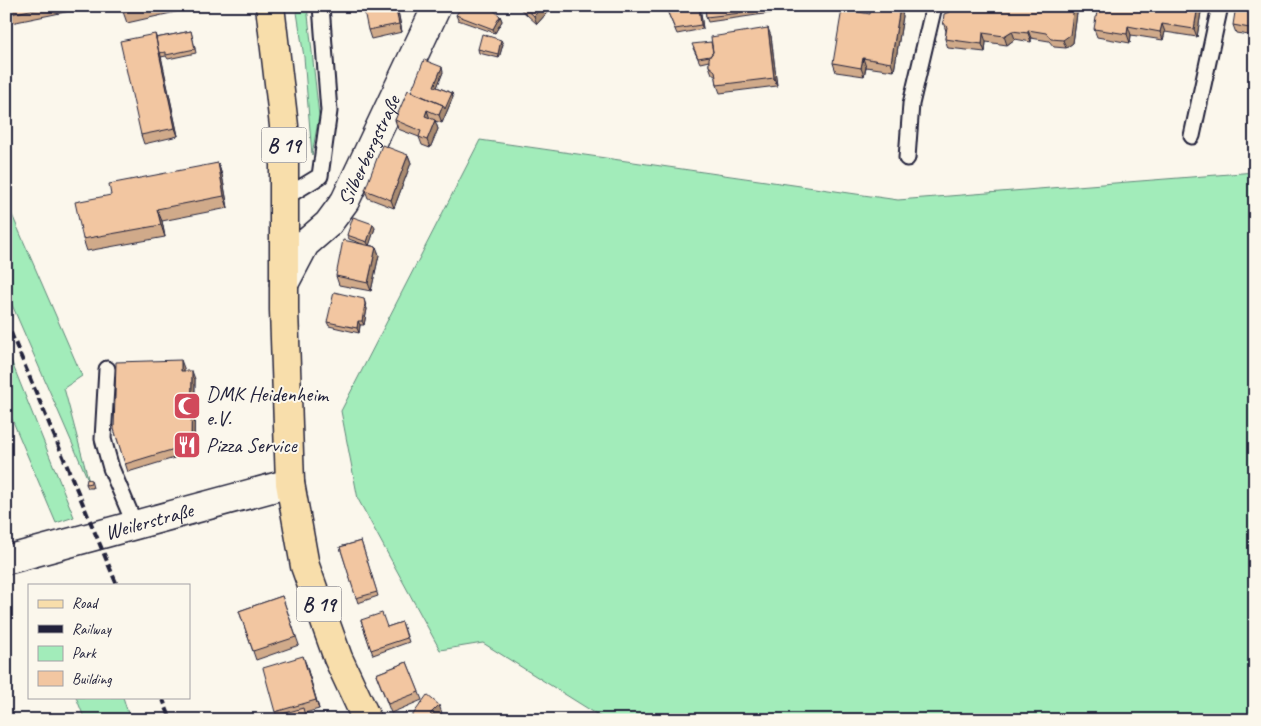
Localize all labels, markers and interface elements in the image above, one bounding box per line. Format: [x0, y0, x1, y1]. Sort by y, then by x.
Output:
street label: Silberbergstraße [332, 89, 407, 210]
road number: B 19 [262, 128, 306, 162]
place label: DMK Heidenheim e.V. [206, 381, 330, 431]
mosque icon: DMK Heidenheim e.V. [172, 391, 202, 421]
restaurant icon: Pizza Service [172, 430, 202, 460]
place label: Pizza Service [206, 432, 298, 458]
street label: Weilerstraße [102, 496, 198, 546]
legend [28, 584, 190, 698]
road number: B 19 [296, 586, 342, 622]
text: Road [72, 594, 99, 613]
text: Railway [72, 620, 113, 639]
text: Park [72, 644, 97, 663]
text: Building [72, 670, 112, 689]

